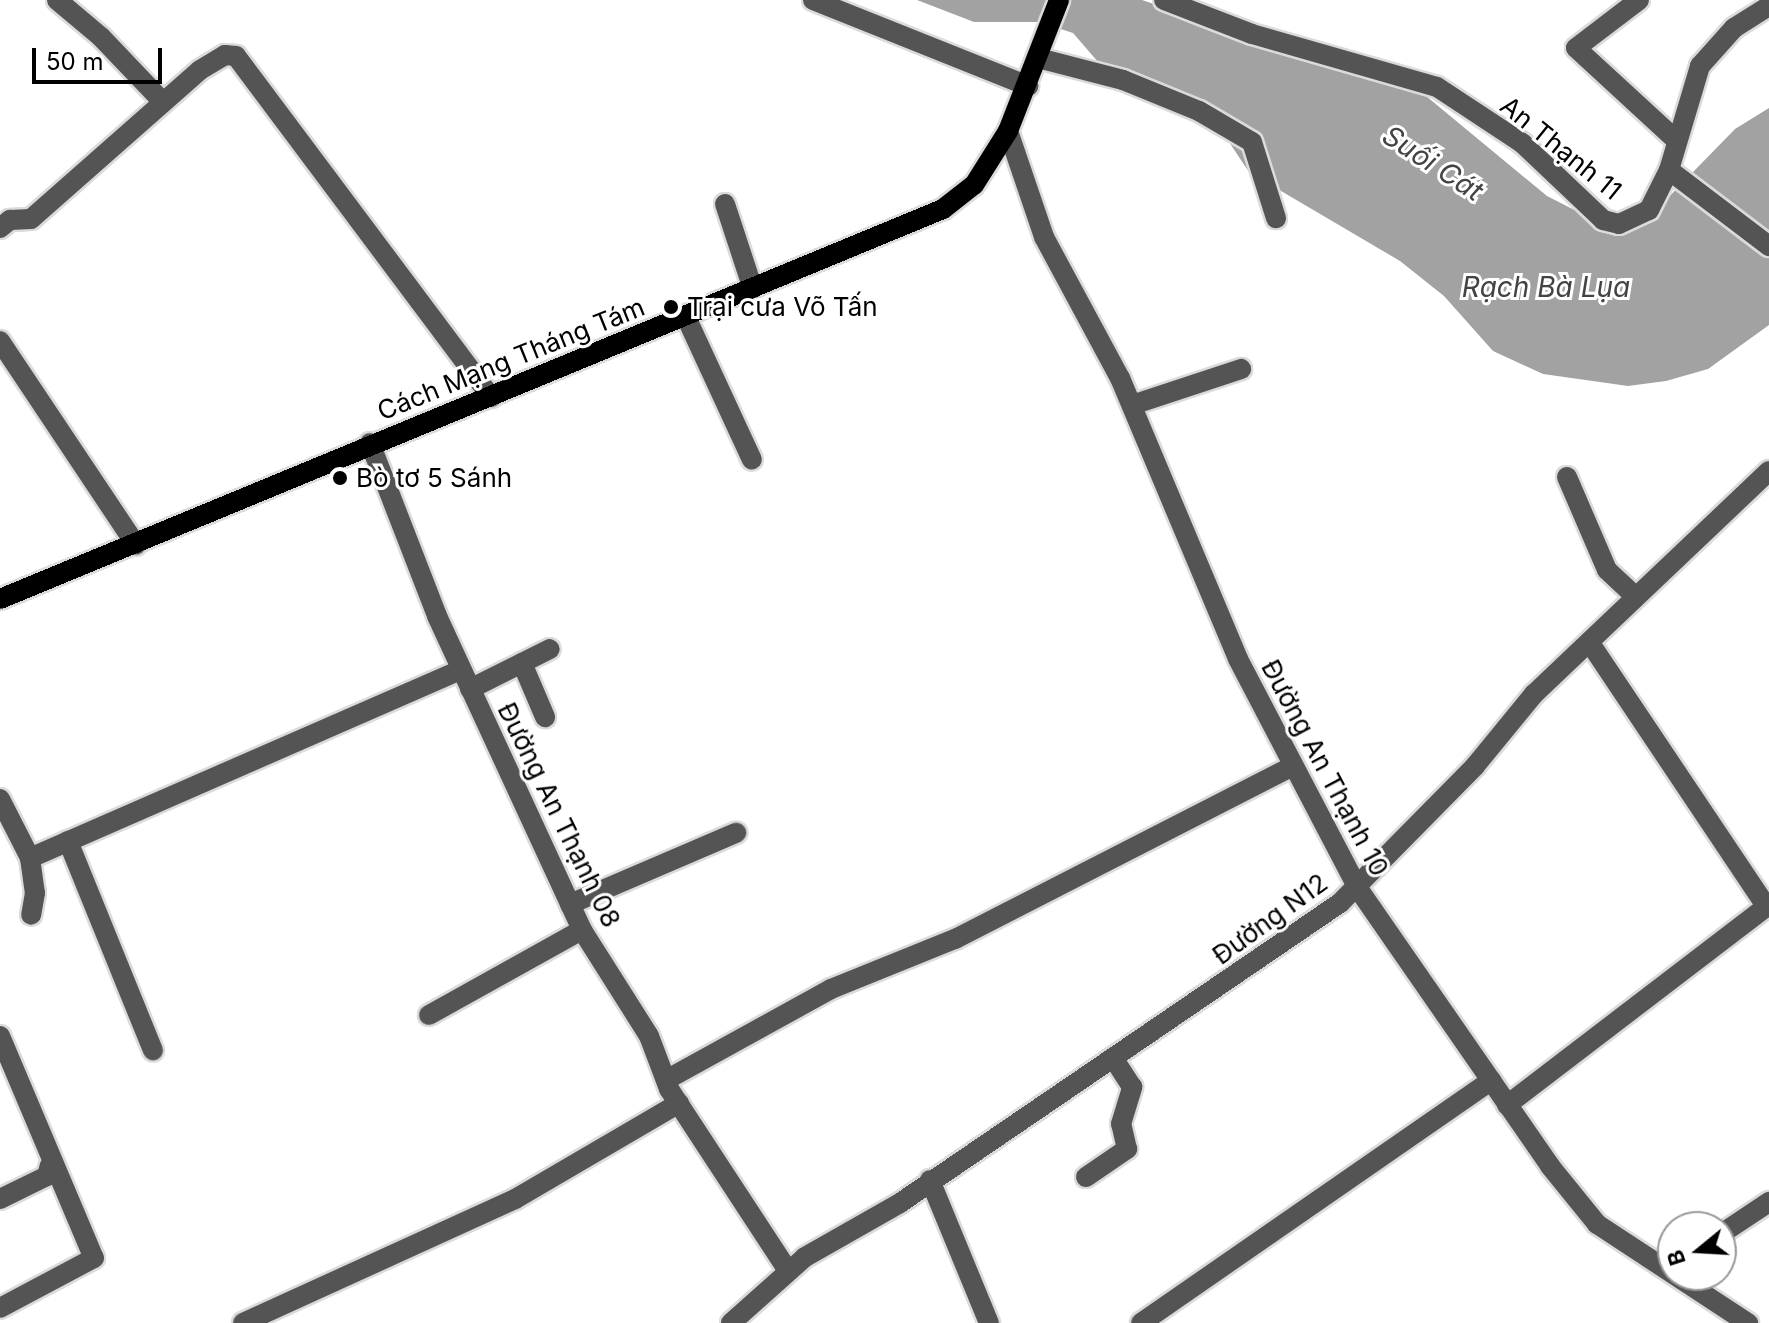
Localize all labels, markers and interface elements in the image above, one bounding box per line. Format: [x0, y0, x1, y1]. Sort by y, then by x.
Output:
scale bar [36, 32, 166, 82]
text: 50 m [46, 47, 104, 76]
street label: An Thạnh 11 [1494, 90, 1628, 206]
water label: Suối Cát [1377, 118, 1489, 208]
water label: Rạch Bà Lụa [1462, 270, 1630, 304]
street label: Cách Mạng Tháng Tám [373, 291, 649, 427]
place label: Trại cưa Võ Tấn [687, 291, 878, 323]
marker: Trại cưa Võ Tấn [662, 298, 680, 316]
place label: Bò tơ 5 Sánh [356, 462, 512, 494]
marker: Bò tơ 5 Sánh [331, 469, 349, 487]
street label: Đường An Thạnh 10 [1255, 654, 1395, 882]
street label: Đường An Thạnh 08 [491, 698, 627, 932]
street label: Đường N12 [1207, 867, 1333, 971]
north arrow [1657, 1211, 1737, 1291]
text: B [1661, 1247, 1691, 1269]

